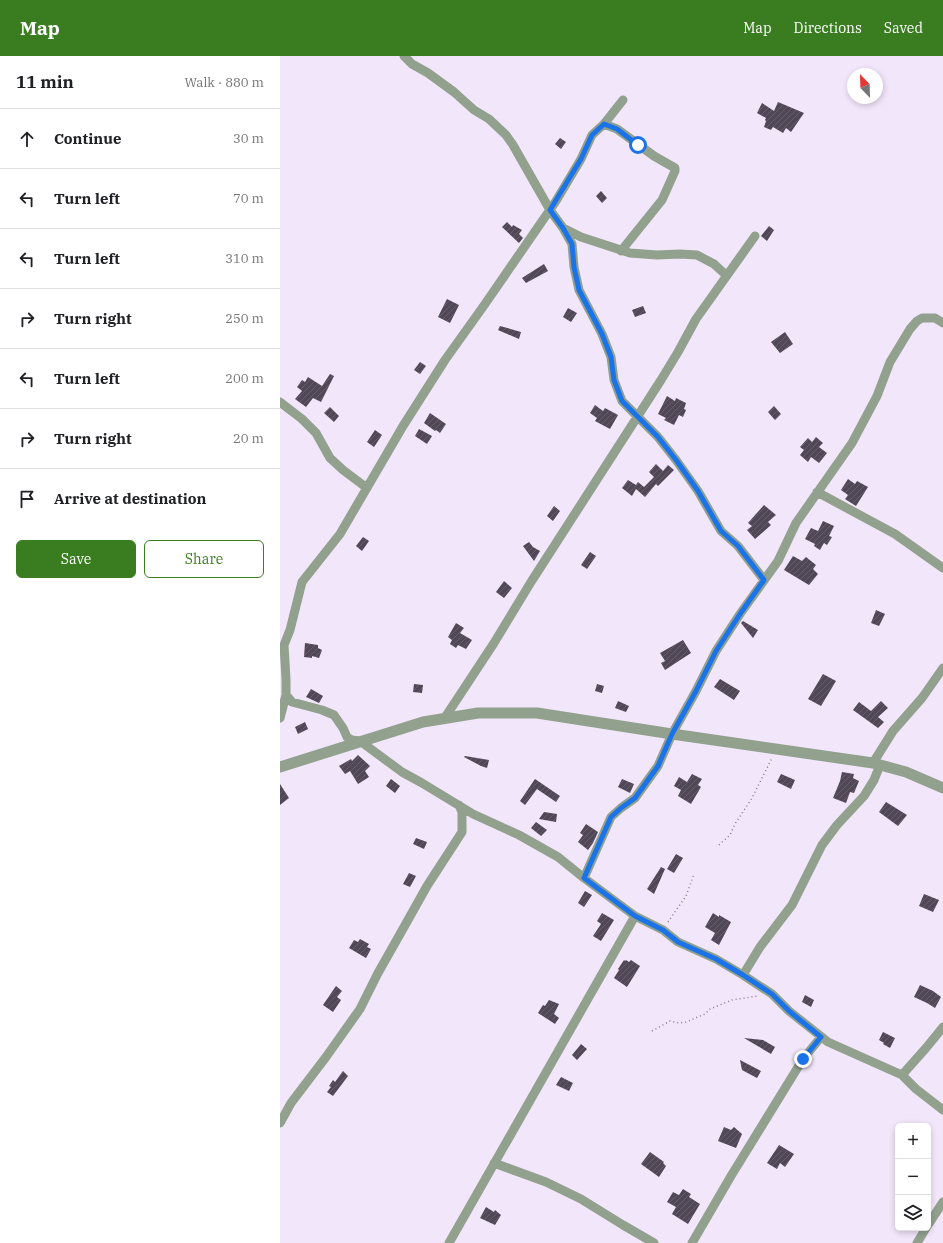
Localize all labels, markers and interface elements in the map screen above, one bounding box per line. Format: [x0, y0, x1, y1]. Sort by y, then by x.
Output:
text: Map [20, 16, 60, 40]
text: Map [743, 19, 772, 37]
text: Directions [794, 19, 862, 37]
text: Saved [884, 19, 923, 37]
north arrow [847, 68, 883, 104]
text: 11 min [16, 71, 74, 93]
text: Walk · 880 m [185, 74, 264, 91]
icon: ahead [16, 128, 38, 150]
text: Continue [54, 129, 121, 148]
text: 30 m [233, 130, 264, 147]
route start [629, 136, 647, 154]
icon: left [16, 188, 38, 210]
text: Turn left [54, 189, 120, 208]
text: 70 m [233, 190, 264, 207]
icon: left [16, 248, 38, 270]
text: Turn left [54, 249, 120, 268]
text: 310 m [225, 250, 264, 267]
icon: right [16, 308, 38, 330]
text: Turn right [54, 309, 132, 328]
text: 250 m [225, 310, 264, 327]
icon: left [16, 368, 38, 390]
text: Turn left [54, 369, 120, 388]
text: 200 m [225, 370, 264, 387]
icon: right [16, 428, 38, 450]
text: Turn right [54, 429, 132, 448]
text: 20 m [233, 430, 264, 447]
icon: arrive [16, 488, 38, 510]
text: Arrive at destination [54, 489, 206, 508]
button: Save [16, 540, 136, 578]
button: Share [144, 540, 264, 578]
route end [794, 1050, 812, 1068]
map controls [895, 1123, 931, 1231]
button: + [895, 1123, 931, 1159]
button: − [895, 1159, 931, 1195]
button: layers [895, 1195, 931, 1231]

